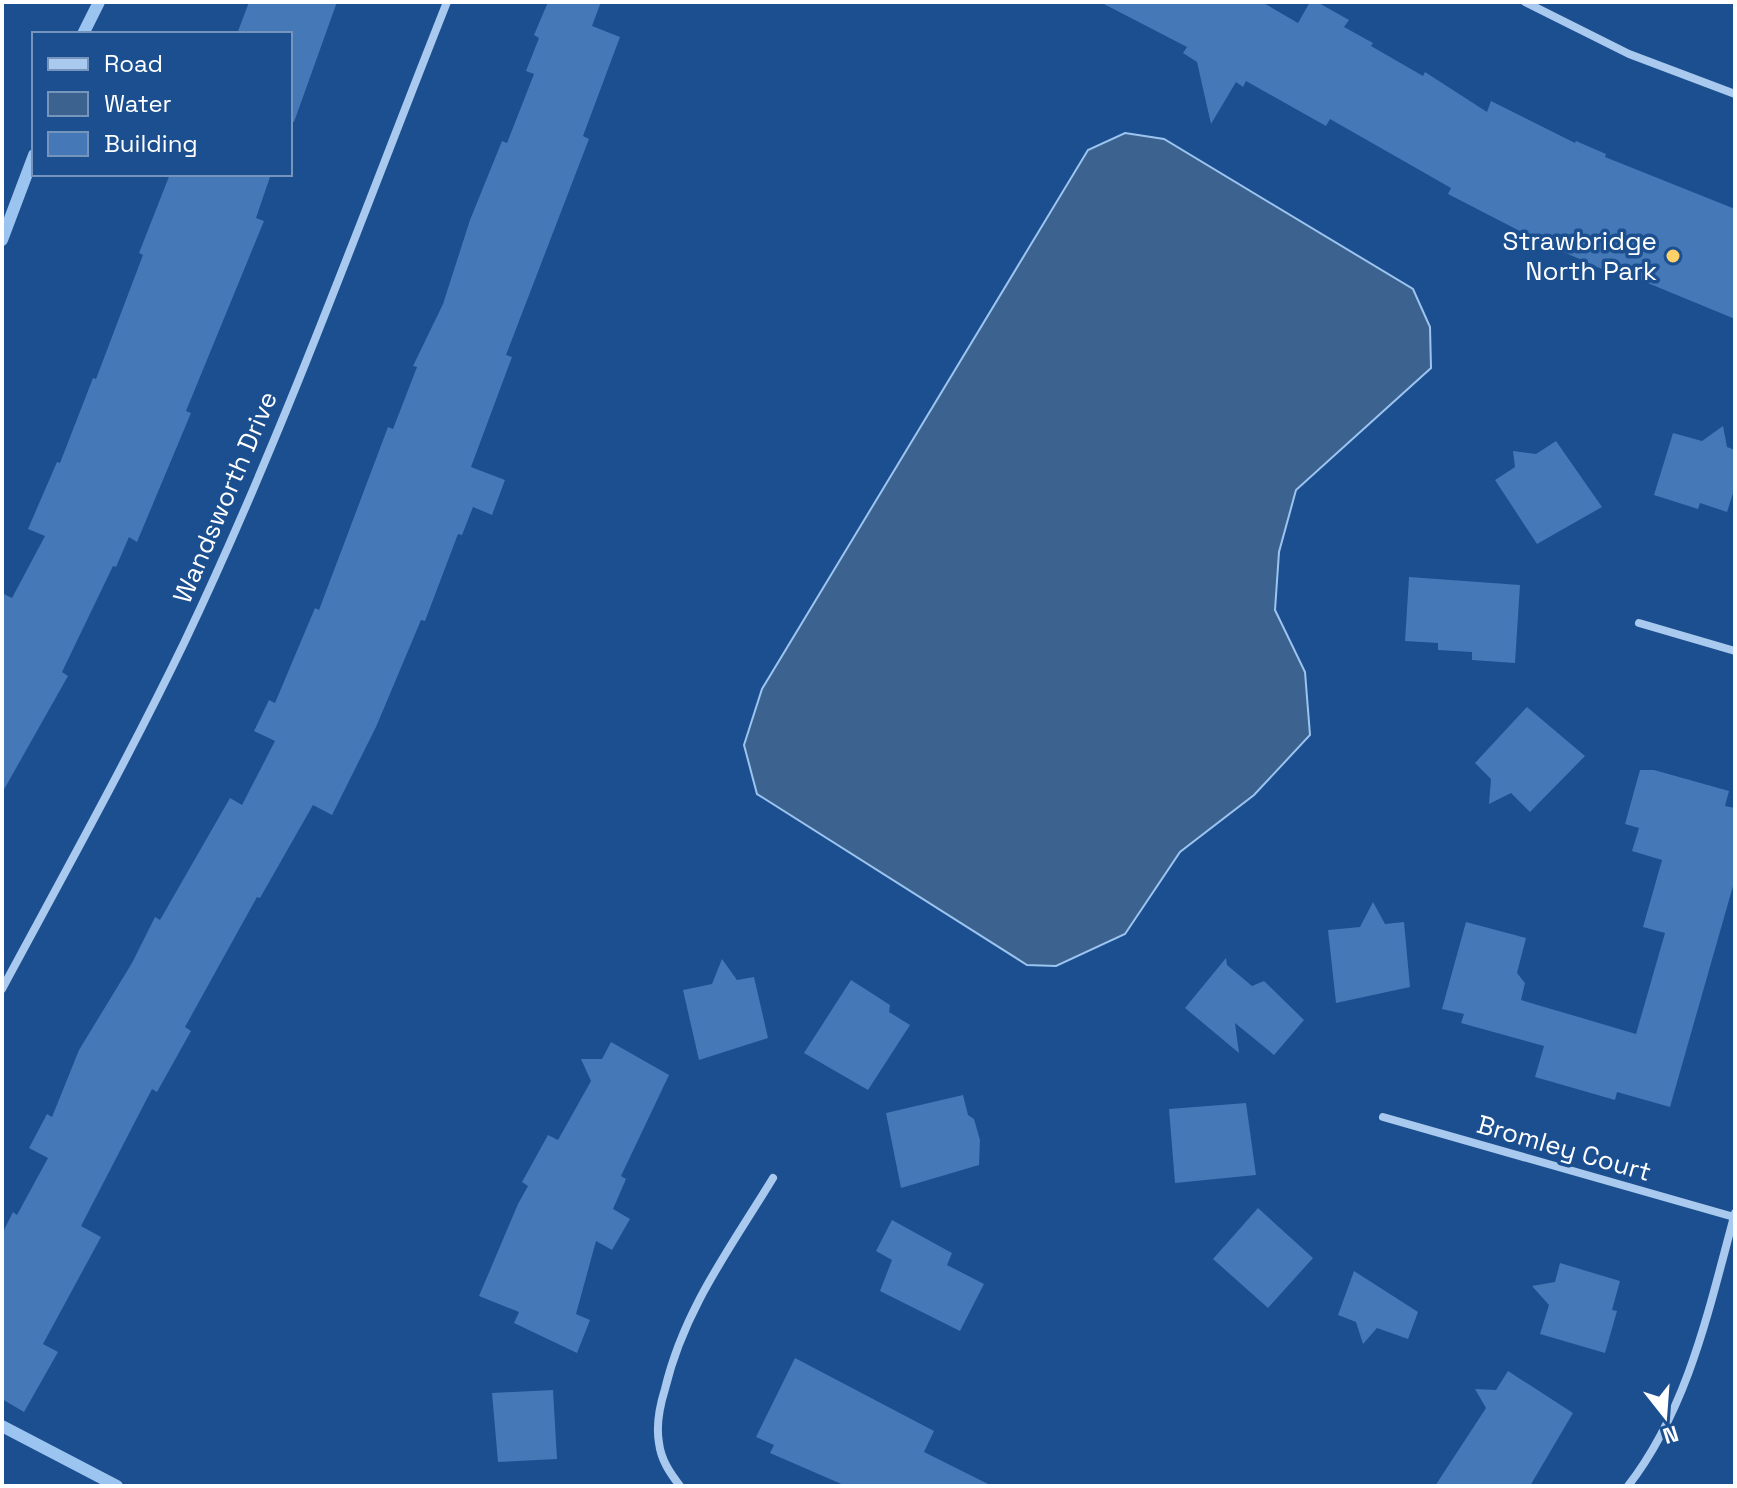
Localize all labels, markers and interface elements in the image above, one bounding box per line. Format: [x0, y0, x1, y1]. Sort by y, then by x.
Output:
legend [32, 32, 292, 176]
text: Road [104, 48, 163, 79]
text: Water [104, 88, 172, 119]
text: Building [104, 128, 198, 159]
place label: Strawbridge North Park [1502, 224, 1657, 288]
marker: Strawbridge North Park [1664, 247, 1682, 265]
street label: Wandsworth Drive [165, 386, 285, 608]
street label: Bromley Court [1473, 1107, 1655, 1189]
north arrow [1625, 1376, 1705, 1456]
text: N [1660, 1420, 1682, 1451]

